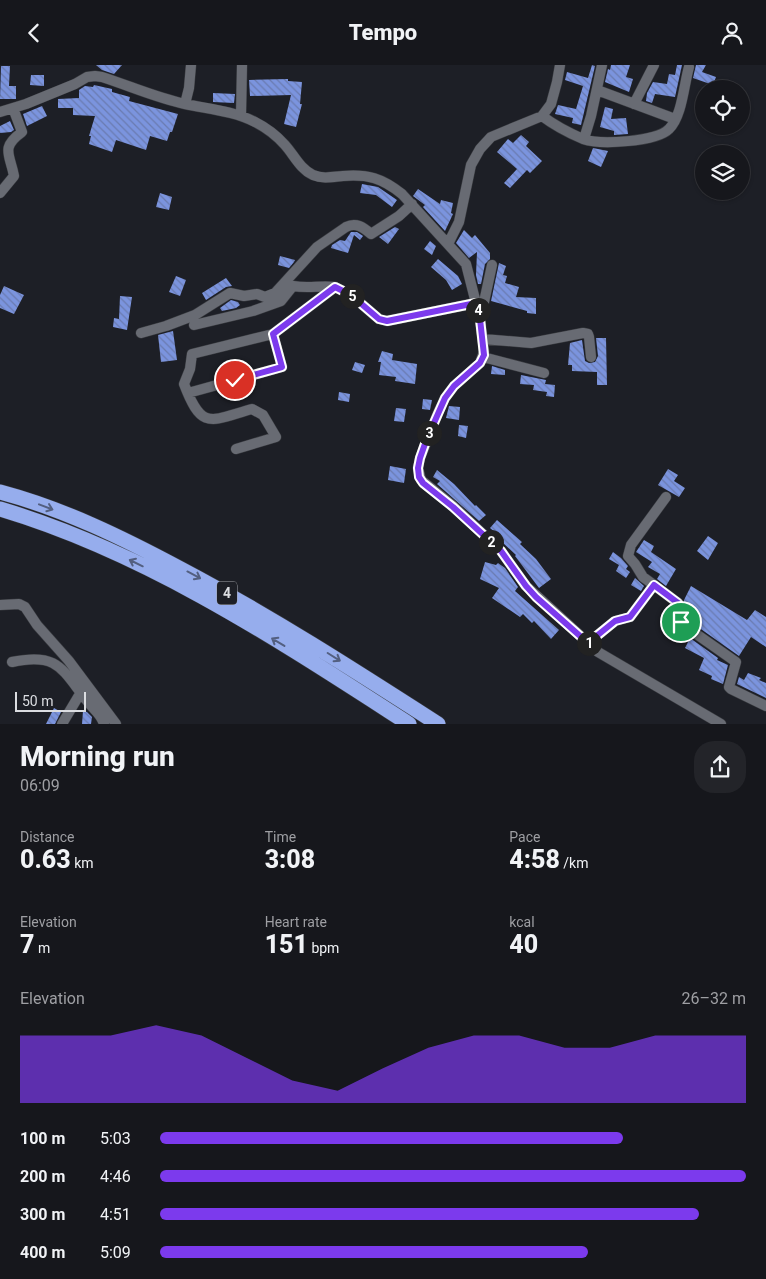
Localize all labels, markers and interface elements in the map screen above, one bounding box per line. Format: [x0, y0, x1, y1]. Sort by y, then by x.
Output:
icon: back [20, 19, 48, 47]
icon: person [718, 19, 746, 47]
text: Tempo [349, 20, 417, 45]
map controls [695, 80, 750, 200]
button: locate [695, 80, 750, 135]
button: layers [695, 145, 750, 200]
pin: 5 [340, 283, 364, 309]
text: 5 [348, 288, 357, 304]
pin: 4 [466, 297, 490, 323]
text: 4 [474, 302, 483, 318]
pin [214, 359, 256, 401]
icon: check [221, 366, 249, 394]
pin: 3 [416, 421, 442, 445]
text: 3 [425, 425, 434, 441]
one-way arrow [38, 503, 53, 512]
pin: 2 [478, 529, 504, 555]
text: 2 [487, 534, 496, 550]
one-way arrow [129, 558, 144, 568]
one-way arrow [186, 571, 200, 581]
road number: 4 [217, 581, 237, 605]
pin [660, 601, 702, 643]
icon: arrive [667, 608, 695, 636]
pin: 1 [576, 631, 602, 655]
text: 1 [585, 635, 594, 651]
one-way arrow [272, 637, 286, 647]
one-way arrow [326, 653, 340, 663]
scale bar [15, 689, 86, 712]
text: 50 m [22, 693, 54, 709]
text: Morning run [20, 740, 175, 773]
button: share [694, 741, 746, 793]
text: 06:09 [20, 776, 60, 795]
text: Distance [20, 829, 75, 845]
text: Time [265, 829, 296, 845]
text: Pace [509, 829, 540, 845]
text: 0.63 [20, 845, 71, 874]
text: 3:08 [265, 845, 315, 874]
text: 4:58 [509, 845, 560, 874]
text: km [71, 855, 94, 871]
text: /km [560, 855, 588, 871]
text: Elevation [20, 914, 77, 930]
text: Heart rate [265, 914, 327, 930]
text: kcal [509, 914, 535, 930]
text: 7 [20, 930, 34, 959]
text: 151 [265, 930, 308, 959]
text: 40 [509, 930, 538, 959]
text: m [34, 940, 50, 956]
text: bpm [308, 940, 339, 956]
text: Elevation [20, 989, 85, 1008]
text: 26–32 m [682, 989, 746, 1008]
text: 100 m [20, 1129, 65, 1148]
text: 5:03 [100, 1129, 131, 1148]
text: 200 m [20, 1167, 65, 1186]
text: 4:46 [100, 1167, 131, 1186]
text: 300 m [20, 1205, 65, 1224]
text: 4:51 [100, 1205, 131, 1224]
text: 400 m [20, 1243, 65, 1262]
text: 5:09 [100, 1243, 131, 1262]

